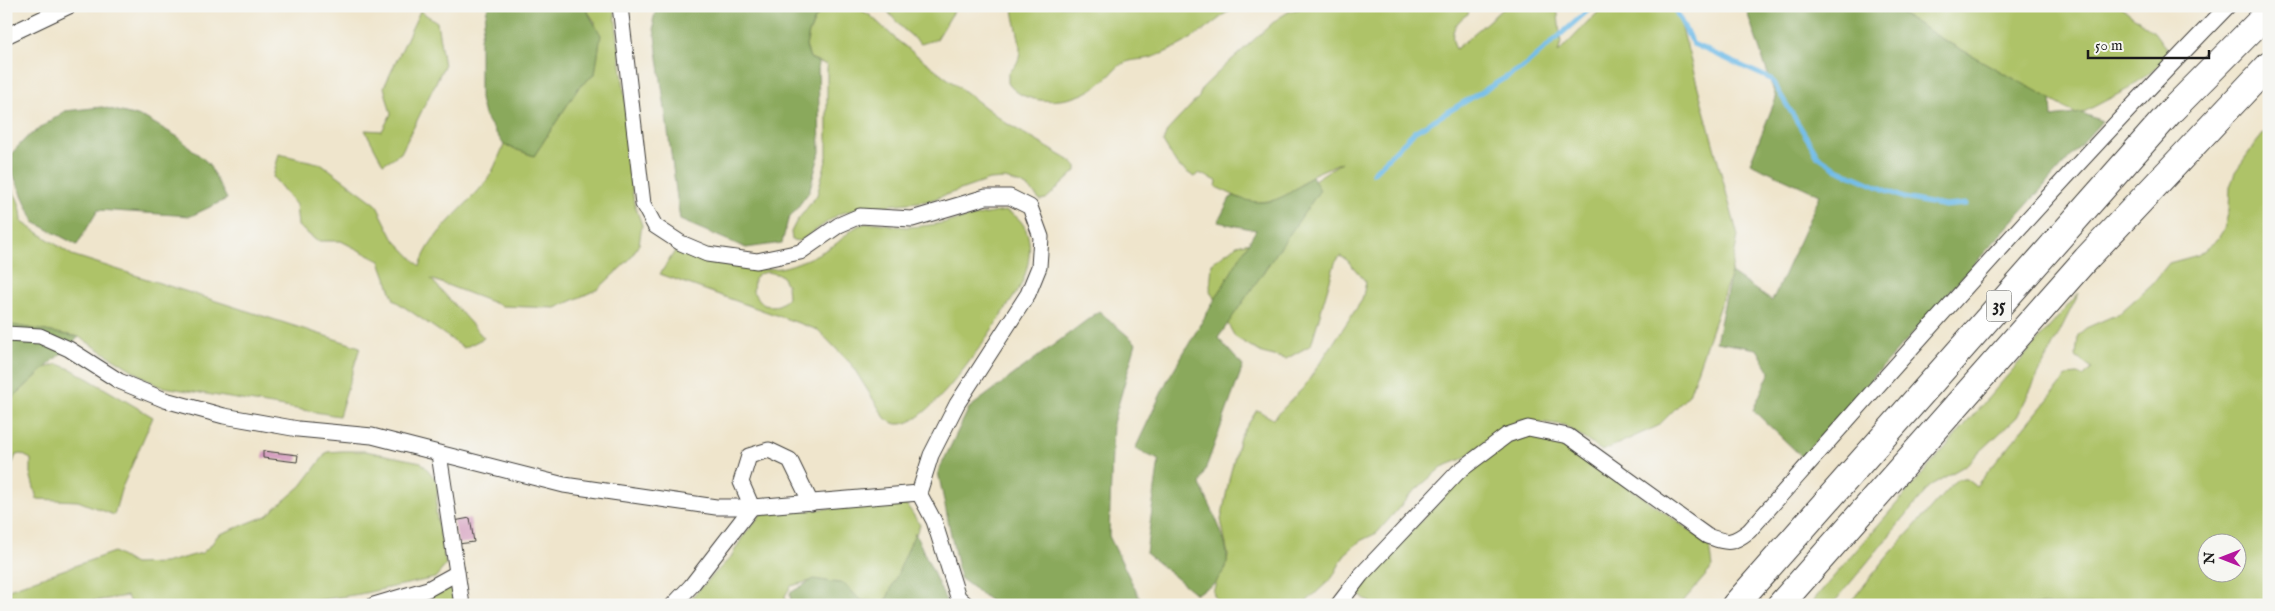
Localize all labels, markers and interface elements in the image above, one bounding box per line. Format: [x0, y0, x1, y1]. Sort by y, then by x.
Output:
scale bar [2088, 28, 2209, 60]
text: 50 m [2095, 36, 2123, 55]
road number: 35 [1986, 290, 2012, 322]
north arrow [2198, 534, 2248, 584]
text: N [2201, 552, 2219, 565]

